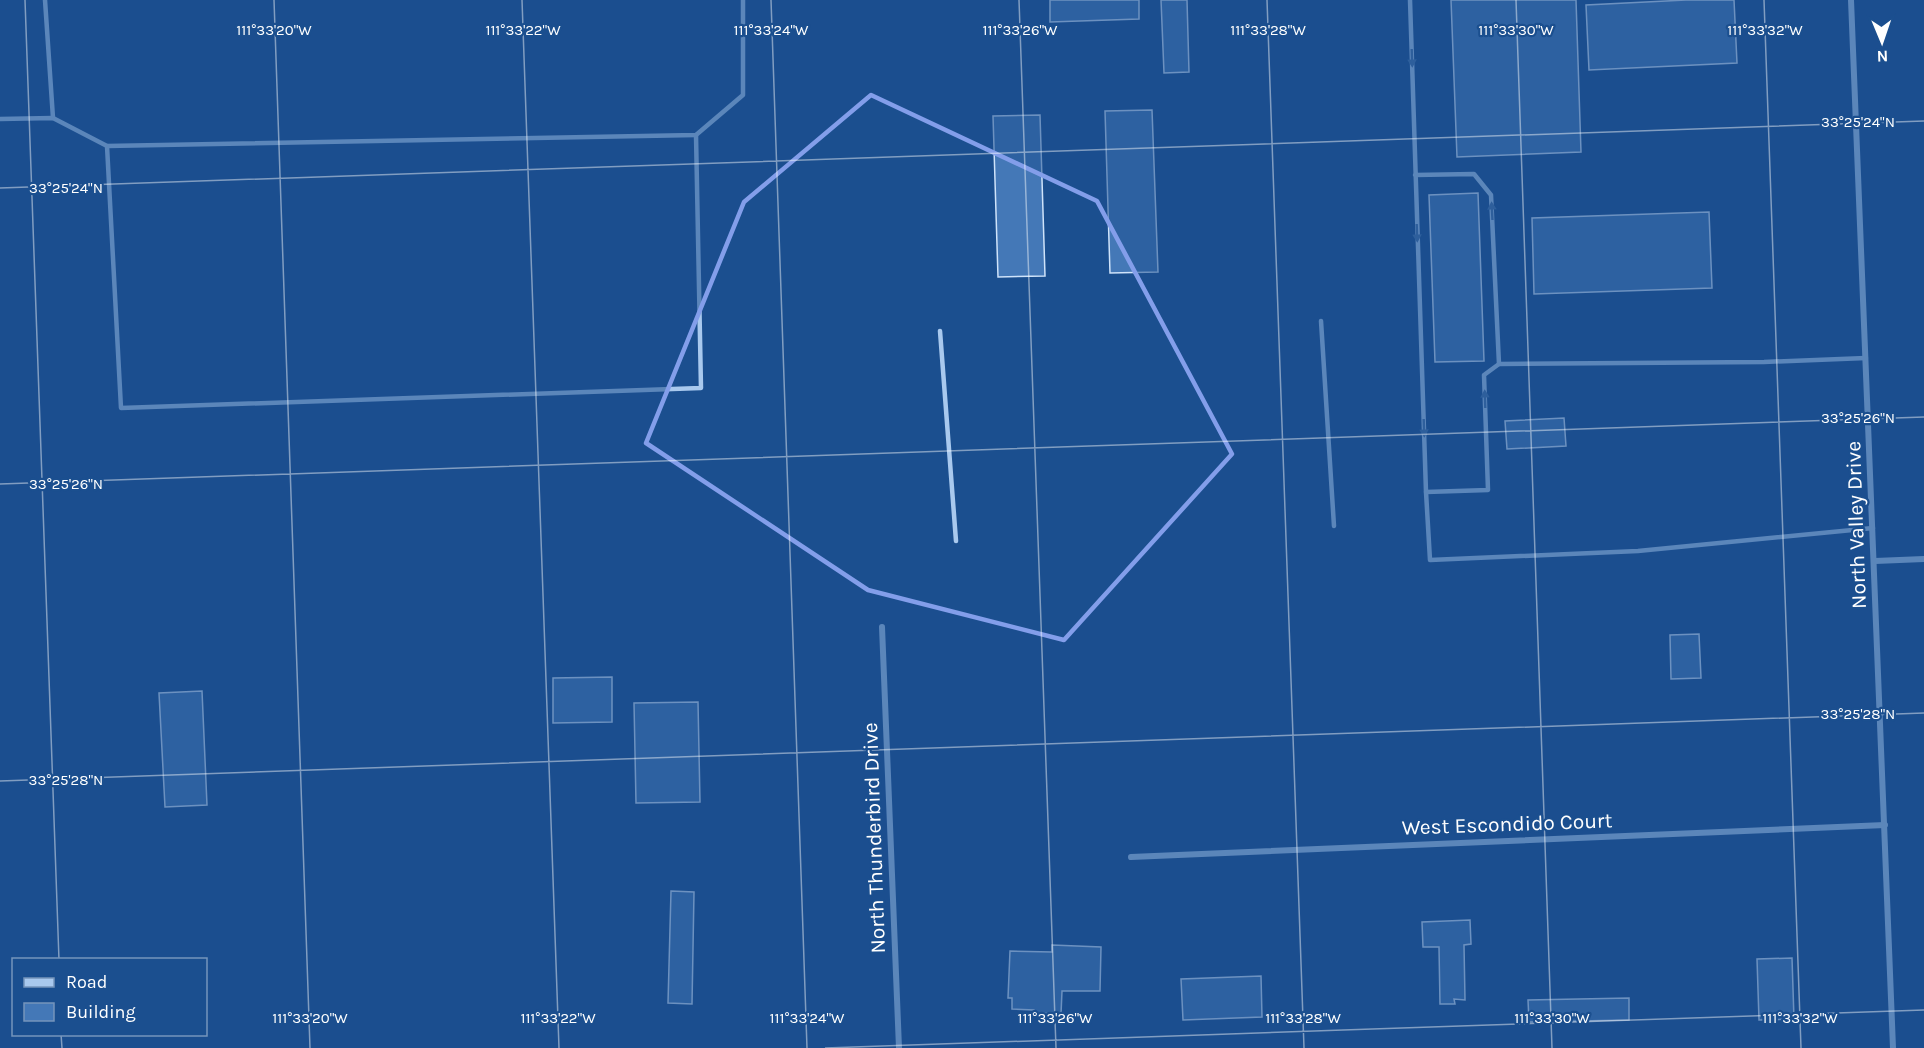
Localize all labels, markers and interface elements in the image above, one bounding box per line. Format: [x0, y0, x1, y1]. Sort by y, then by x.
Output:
north arrow [1852, 12, 1912, 72]
text: 111°33'20"W [236, 21, 312, 39]
text: 111°33'22"W [485, 21, 561, 39]
text: 111°33'24"W [734, 21, 809, 39]
text: 111°33'26"W [983, 21, 1058, 39]
text: 111°33'28"W [1230, 21, 1306, 39]
text: 111°33'30"W [1478, 21, 1554, 39]
text: 111°33'32"W [1727, 21, 1803, 39]
text: N [1876, 47, 1889, 66]
one-way arrow [1407, 49, 1416, 68]
text: 33°25'24"N [1821, 113, 1895, 131]
text: 33°25'24"N [29, 179, 103, 197]
one-way arrow [1487, 202, 1496, 221]
one-way arrow [1412, 224, 1422, 243]
one-way arrow [1480, 389, 1490, 408]
text: 33°25'26"N [1821, 409, 1895, 427]
one-way arrow [1419, 419, 1429, 438]
street label: North Valley Drive [1841, 441, 1871, 609]
text: 33°25'26"N [29, 475, 103, 493]
text: 33°25'28"N [1821, 705, 1895, 723]
street label: North Thunderbird Drive [858, 722, 890, 954]
text: 33°25'28"N [29, 771, 103, 789]
street label: West Escondido Court [1401, 808, 1613, 840]
legend [12, 958, 207, 1036]
text: Road [66, 971, 107, 993]
text: Building [66, 1001, 136, 1023]
text: 111°33'20"W [272, 1009, 348, 1027]
text: 111°33'22"W [520, 1009, 596, 1027]
text: 111°33'24"W [770, 1009, 845, 1027]
text: 111°33'26"W [1018, 1009, 1093, 1027]
text: 111°33'28"W [1265, 1009, 1341, 1027]
text: 111°33'30"W [1514, 1009, 1590, 1027]
text: 111°33'32"W [1762, 1009, 1838, 1027]

